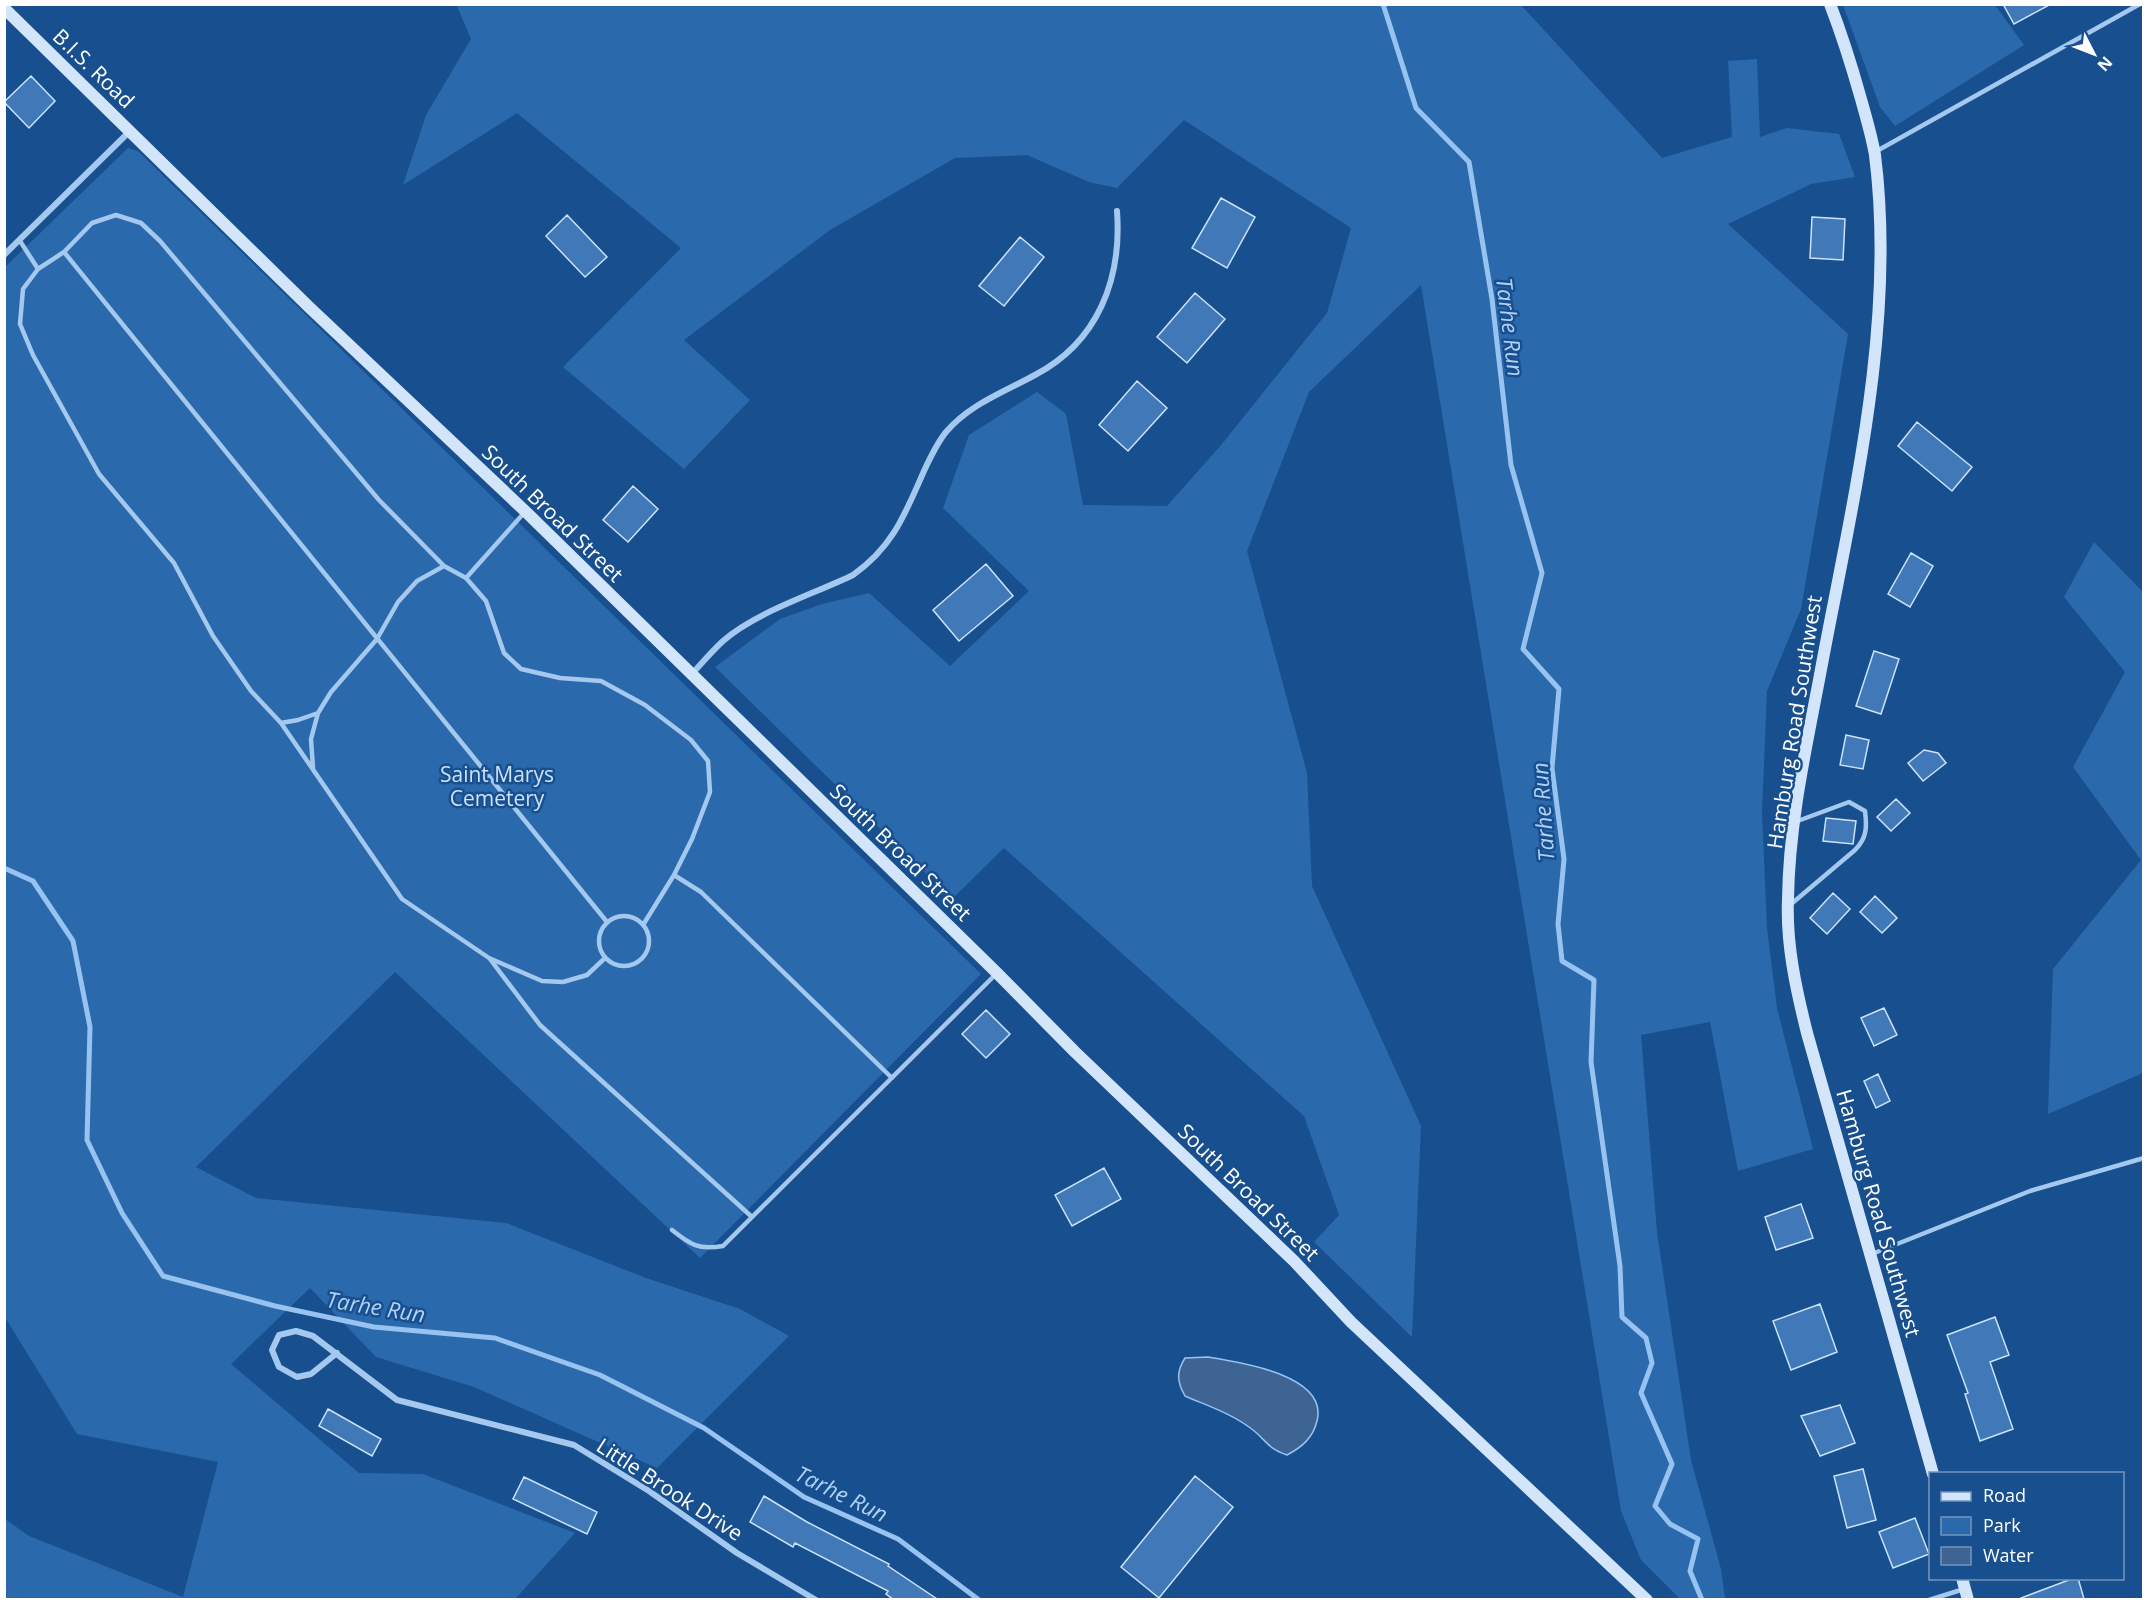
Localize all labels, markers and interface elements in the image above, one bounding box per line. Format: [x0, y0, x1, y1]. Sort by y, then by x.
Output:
street label: B.I.S. Road [47, 22, 141, 114]
north arrow [2064, 24, 2124, 84]
text: N [2093, 52, 2118, 76]
water label: Tarhe Run [1490, 276, 1532, 378]
street label: South Broad Street [476, 438, 630, 588]
street label: Hamburg Road Southwest [1760, 593, 1828, 851]
park label: Saint Marys Cemetery [440, 760, 554, 812]
water label: Tarhe Run [1524, 761, 1560, 863]
street label: South Broad Street [824, 777, 978, 927]
street label: Hamburg Road Southwest [1830, 1086, 1928, 1340]
street label: South Broad Street [1172, 1117, 1326, 1267]
water label: Tarhe Run [325, 1283, 427, 1329]
street label: Little Brook Drive [591, 1431, 749, 1547]
water label: Tarhe Run [791, 1458, 893, 1528]
legend [1929, 1472, 2124, 1580]
text: Road [1983, 1483, 2026, 1507]
text: Park [1983, 1513, 2021, 1537]
text: Water [1983, 1543, 2034, 1567]

